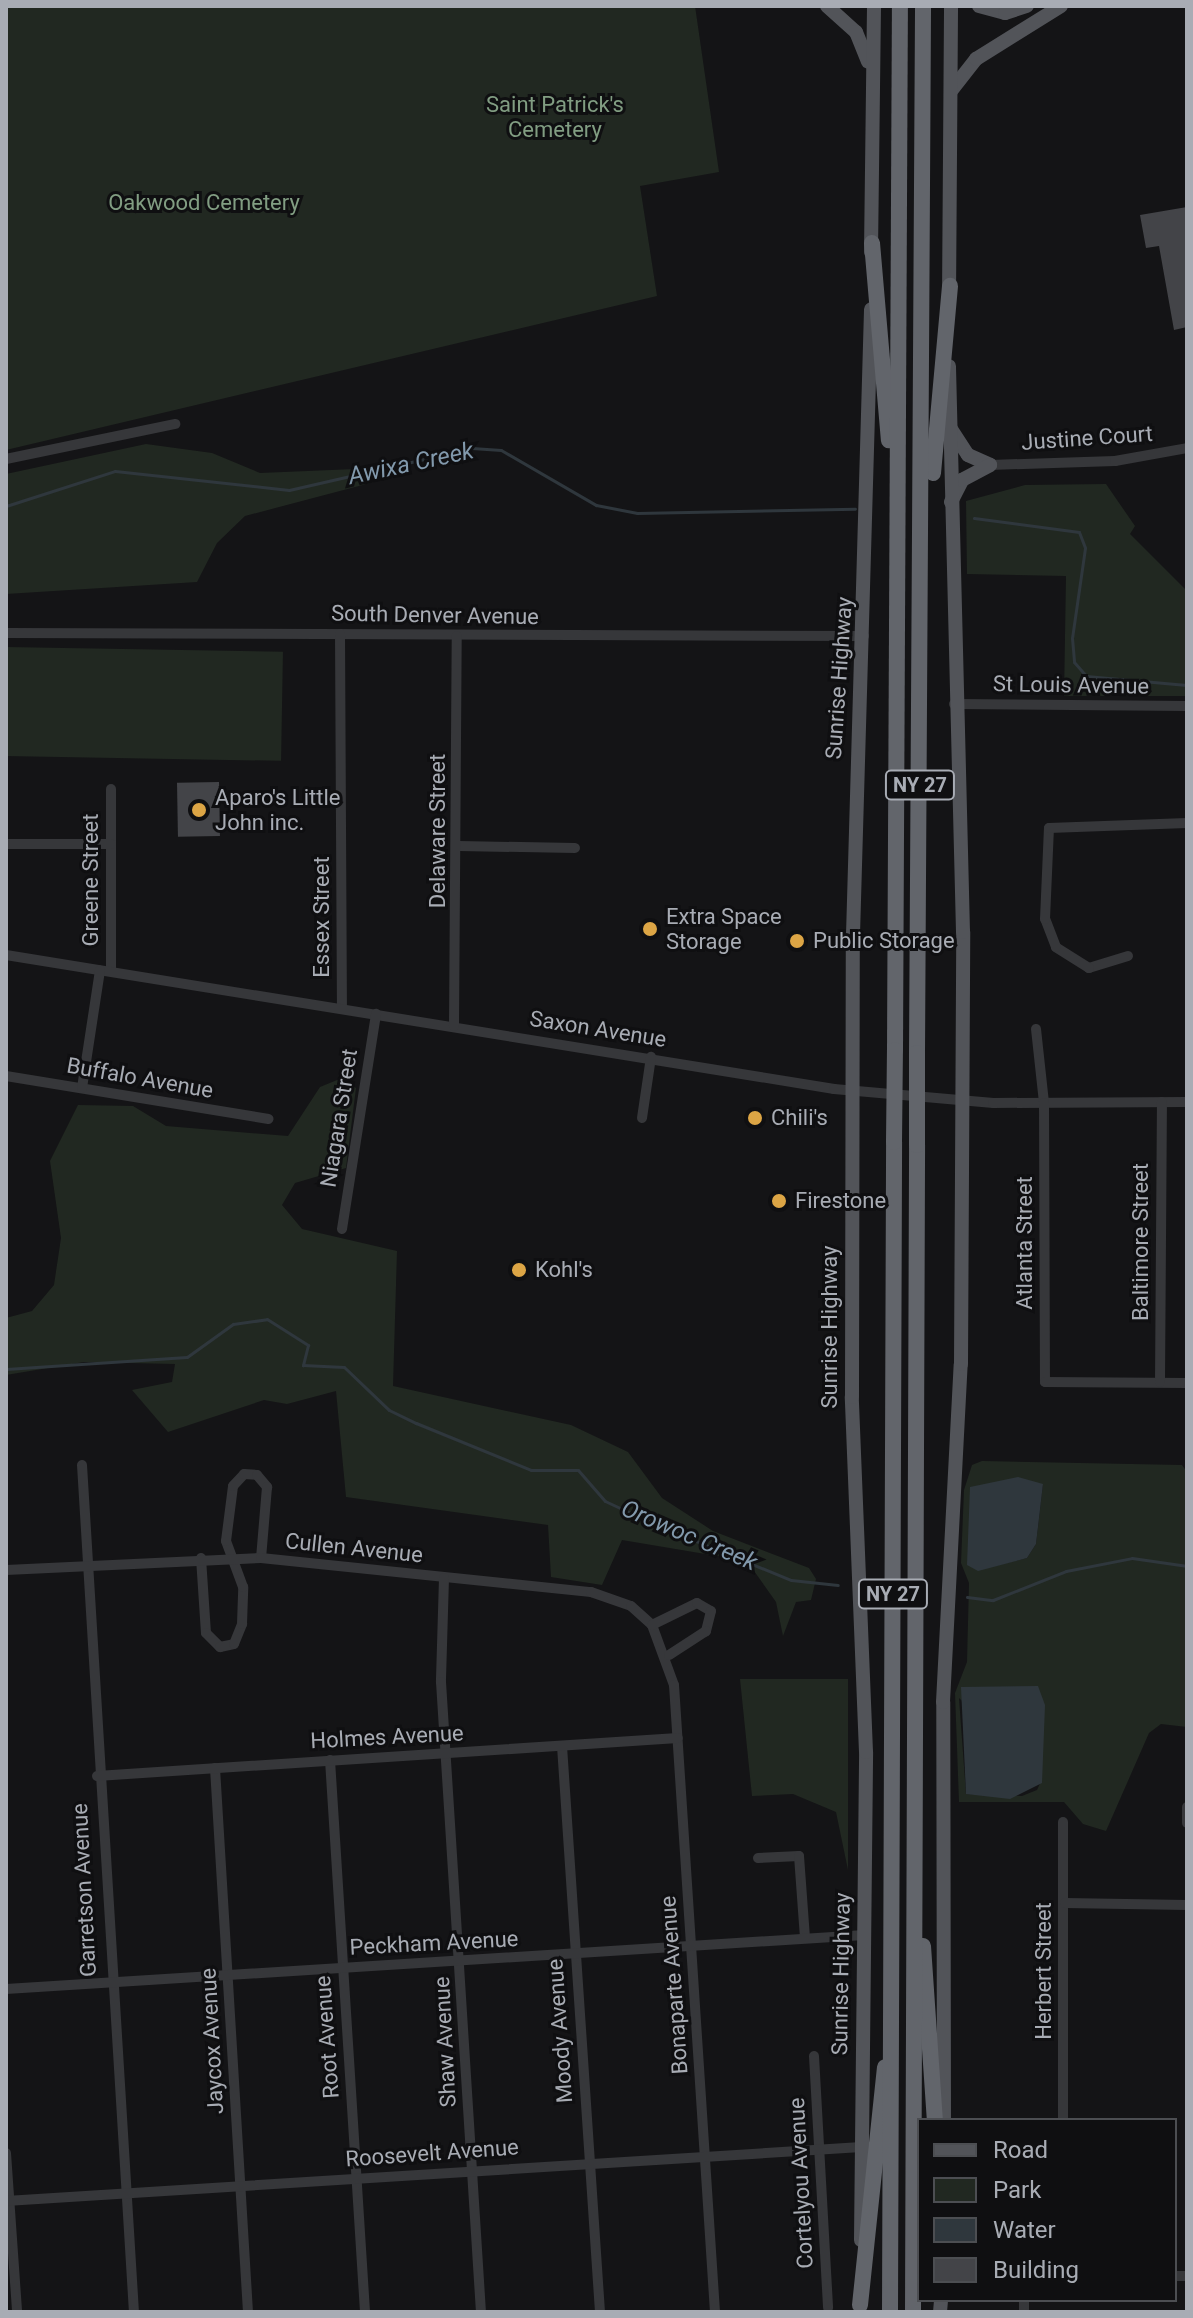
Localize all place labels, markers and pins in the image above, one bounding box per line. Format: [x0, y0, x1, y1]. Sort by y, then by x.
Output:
place label: Aparo's Little John inc. [215, 784, 340, 836]
marker: Aparo's Little John inc. [190, 801, 208, 819]
place label: Extra Space Storage [666, 903, 782, 954]
marker: Extra Space Storage [641, 920, 659, 938]
place label: Public Storage [813, 928, 955, 954]
marker: Public Storage [788, 932, 806, 950]
place label: Chili's [771, 1105, 828, 1131]
marker: Chili's [746, 1109, 764, 1127]
place label: Firestone [795, 1188, 886, 1214]
marker: Firestone [770, 1192, 788, 1210]
place label: Kohl's [535, 1257, 593, 1283]
marker: Kohl's [510, 1261, 528, 1279]

